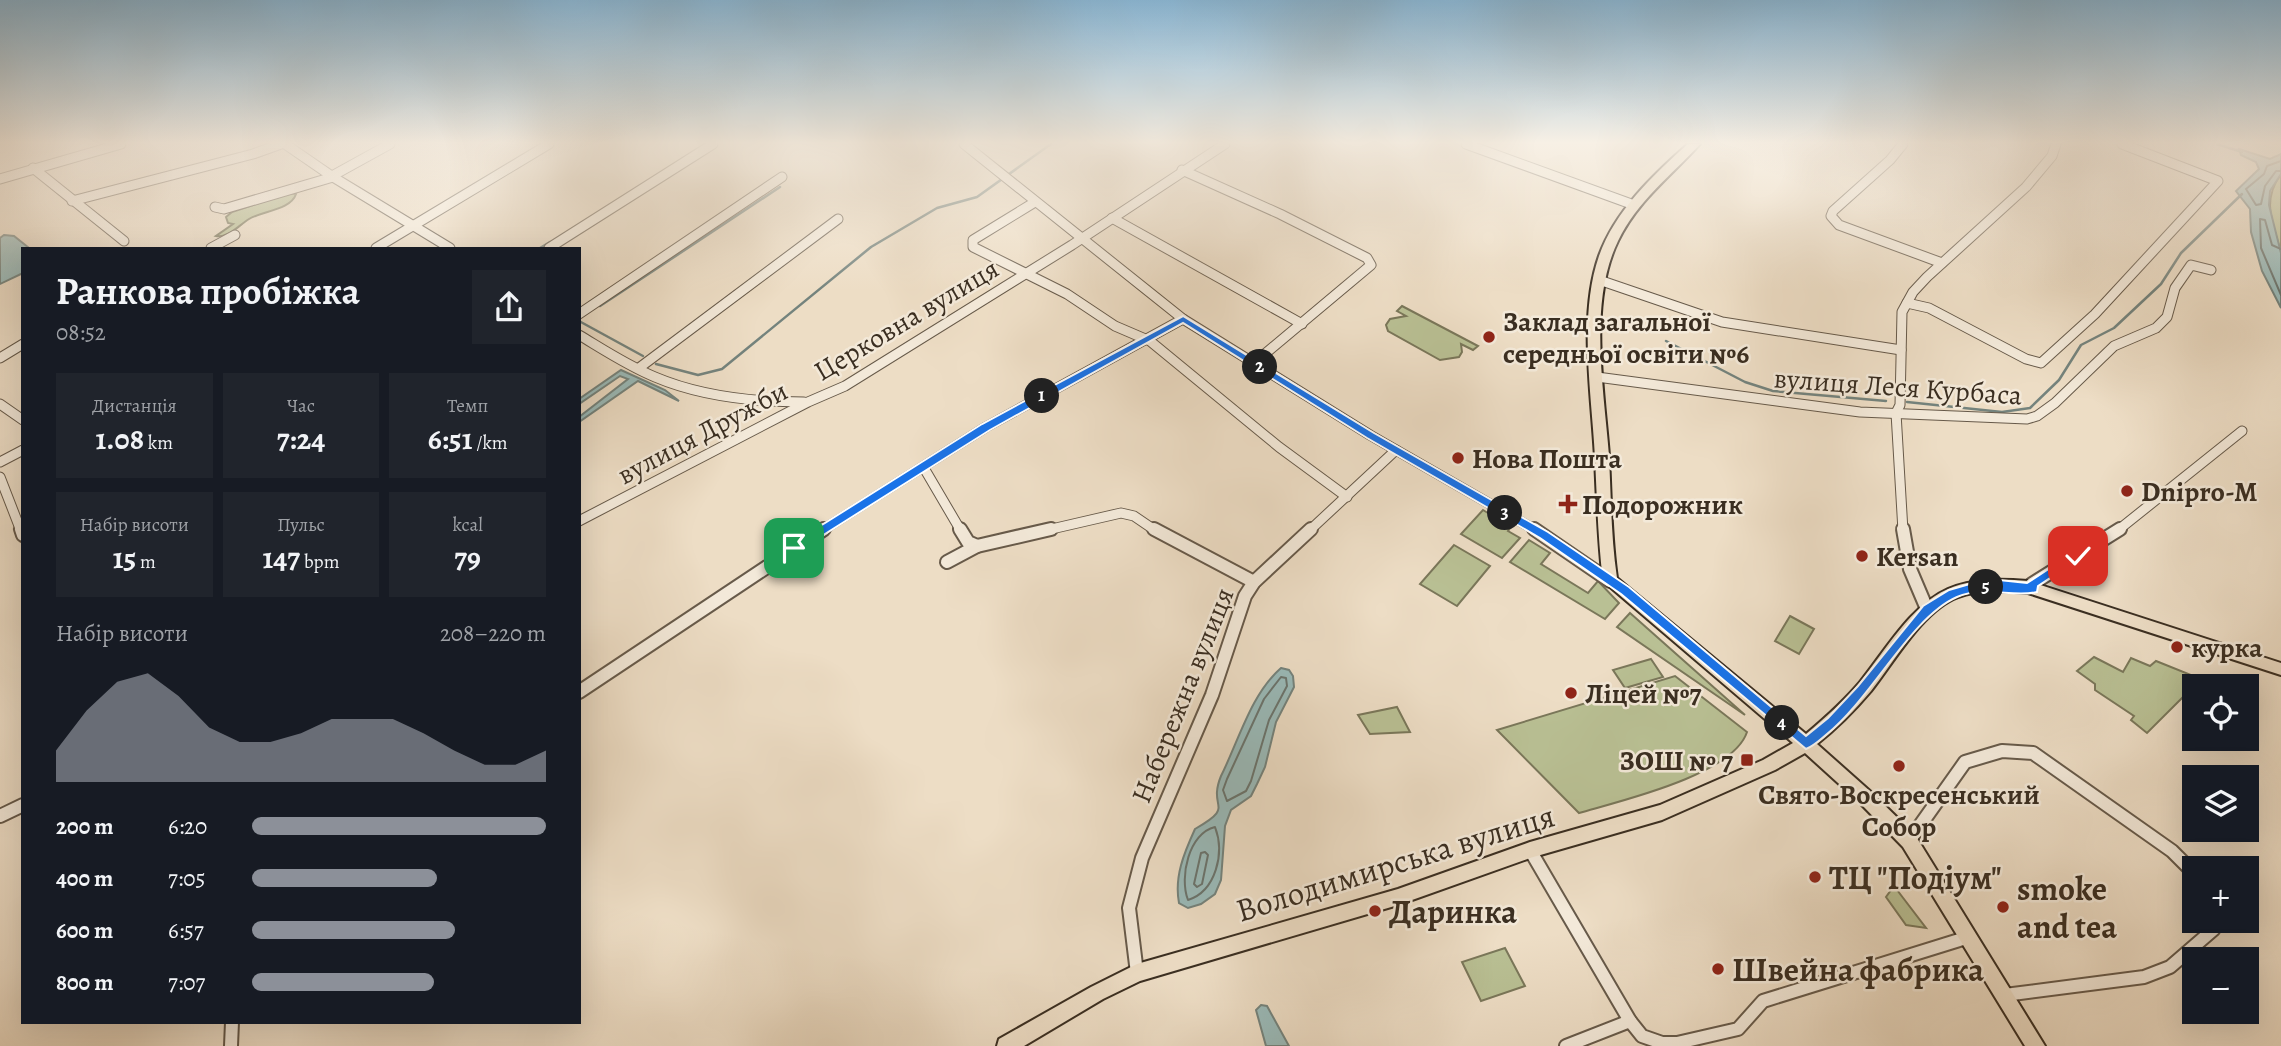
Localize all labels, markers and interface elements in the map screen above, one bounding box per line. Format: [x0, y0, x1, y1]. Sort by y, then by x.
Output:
street label: Церковна вулиця [807, 250, 1006, 390]
text: Ранкова пробіжка [56, 265, 360, 317]
button: share [472, 270, 546, 344]
place label: Заклад загальної середньої освіти №6 [1503, 303, 1749, 373]
text: 08:52 [56, 317, 106, 348]
marker: Заклад загальної середньої освіти №6 [1481, 329, 1497, 345]
pin: 2 [1242, 350, 1278, 384]
text: 2 [1255, 353, 1264, 379]
street label: вулиця Леся Курбаса [1773, 359, 2023, 415]
street label: вулиця Дружби [611, 372, 794, 494]
pin: 1 [1024, 378, 1060, 414]
text: 1 [1038, 382, 1045, 408]
text: Дистанція [92, 393, 177, 419]
text: Час [287, 393, 315, 419]
text: Темп [447, 393, 488, 419]
text: 1.08 [96, 419, 144, 459]
text: 7:24 [277, 419, 325, 459]
text: 6:51 [428, 419, 472, 459]
text: km [144, 430, 173, 456]
text: /km [472, 430, 508, 456]
place label: Нова Пошта [1472, 440, 1622, 478]
marker: Нова Пошта [1450, 450, 1466, 466]
place label: Dnipro-M [2141, 473, 2258, 511]
marker: Dnipro-M [2119, 483, 2135, 499]
place label: Подорожник [1582, 486, 1743, 524]
pin: 3 [1488, 496, 1522, 530]
marker: Подорожник [1560, 496, 1576, 512]
text: 3 [1500, 499, 1509, 525]
text: Набір висоти [80, 512, 189, 538]
text: Пульс [277, 512, 325, 538]
text: kcal [452, 512, 483, 538]
pin [764, 518, 824, 578]
pin [2048, 526, 2108, 586]
icon: arrive [775, 529, 813, 567]
icon: check [2059, 537, 2097, 575]
text: 15 [113, 538, 136, 578]
text: 147 [263, 538, 300, 578]
text: 79 [454, 538, 481, 578]
place label: Kersan [1876, 538, 1959, 576]
marker: Kersan [1854, 548, 1870, 564]
text: m [136, 549, 156, 575]
text: bpm [300, 549, 339, 575]
pin: 5 [1968, 570, 2004, 604]
text: 5 [1981, 573, 1990, 599]
street label: Набережна вулиця [1122, 582, 1243, 809]
text: Набір висоти [56, 618, 188, 649]
text: 208–220 m [440, 618, 546, 649]
place label: курка [2191, 629, 2263, 667]
marker: курка [2169, 639, 2185, 655]
map controls [2182, 674, 2259, 1024]
button: locate [2182, 674, 2259, 751]
place label: Ліцей №7 [1585, 675, 1701, 713]
marker: Ліцей №7 [1563, 685, 1579, 701]
pin: 4 [1764, 706, 1800, 740]
text: 4 [1777, 709, 1786, 735]
place label: ЗОШ № 7 [1620, 742, 1733, 780]
marker: ЗОШ № 7 [1739, 752, 1755, 768]
marker: Свято-Воскресенський Собор [1891, 758, 1907, 774]
button: layers [2182, 765, 2259, 842]
place label: Свято-Воскресенський Собор [1758, 776, 2040, 846]
street label: Володимирська вулиця [1230, 793, 1560, 932]
text: 200 m [56, 811, 114, 842]
text: 6:20 [168, 811, 207, 842]
place label: ТЦ "Подіум" [1829, 855, 2001, 900]
button: + [2182, 856, 2259, 933]
text: 400 m [56, 863, 113, 894]
text: 7:05 [168, 863, 205, 894]
place label: smoke and tea [2017, 866, 2117, 949]
marker: ТЦ "Подіум" [1807, 869, 1823, 885]
place label: Даринка [1389, 889, 1517, 934]
marker: smoke and tea [1995, 899, 2011, 915]
marker: Даринка [1367, 903, 1383, 919]
text: 600 m [56, 915, 113, 946]
text: 6:57 [168, 915, 204, 946]
place label: Швейна фабрика [1732, 947, 1984, 992]
button: − [2182, 947, 2259, 1024]
marker: Швейна фабрика [1710, 961, 1726, 977]
text: 800 m [56, 967, 113, 998]
text: 7:07 [168, 967, 205, 998]

